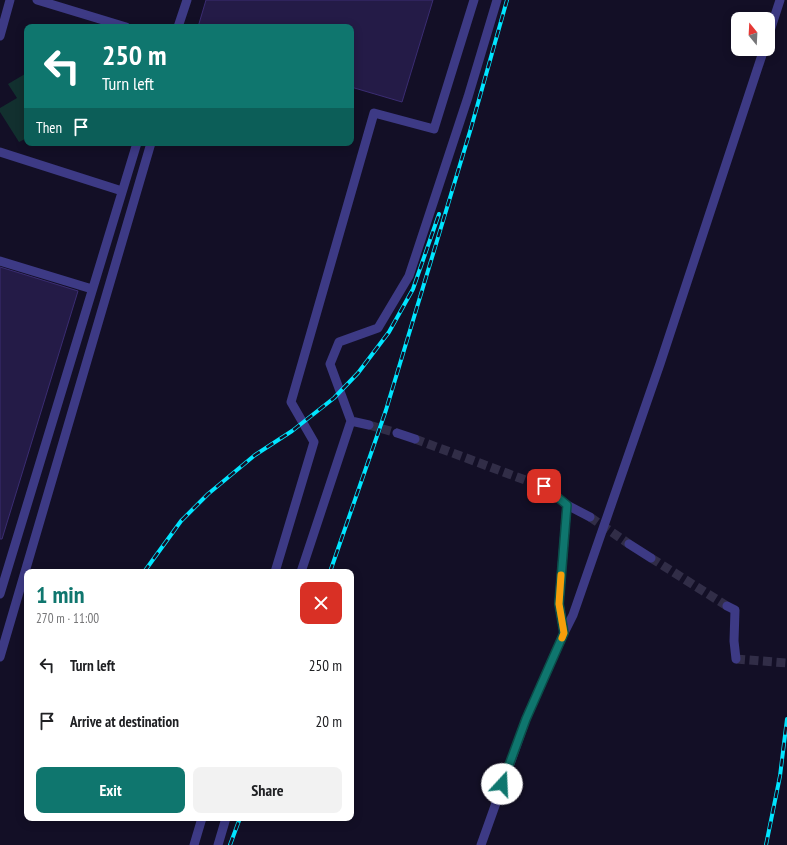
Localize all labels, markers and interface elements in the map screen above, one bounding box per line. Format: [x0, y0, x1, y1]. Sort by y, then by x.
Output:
north arrow [731, 12, 775, 56]
map controls [731, 12, 775, 56]
text: 250 m [102, 36, 166, 73]
icon: left [36, 40, 88, 92]
text: Turn left [102, 72, 154, 95]
icon: arrive [70, 116, 92, 138]
text: Then [36, 118, 62, 137]
pin [527, 469, 561, 503]
icon: arrive [533, 475, 555, 497]
text: 1 min [36, 579, 84, 610]
button: close [300, 582, 342, 624]
text: 270 m · 11:00 [36, 610, 99, 627]
icon: left [36, 654, 58, 676]
text: Turn left [70, 656, 115, 675]
text: 250 m [309, 656, 342, 675]
icon: arrive [36, 710, 58, 732]
text: Arrive at destination [70, 712, 179, 731]
text: 20 m [316, 712, 342, 731]
position arrow [481, 763, 523, 805]
button: Exit [36, 767, 185, 813]
button: Share [193, 767, 342, 813]

